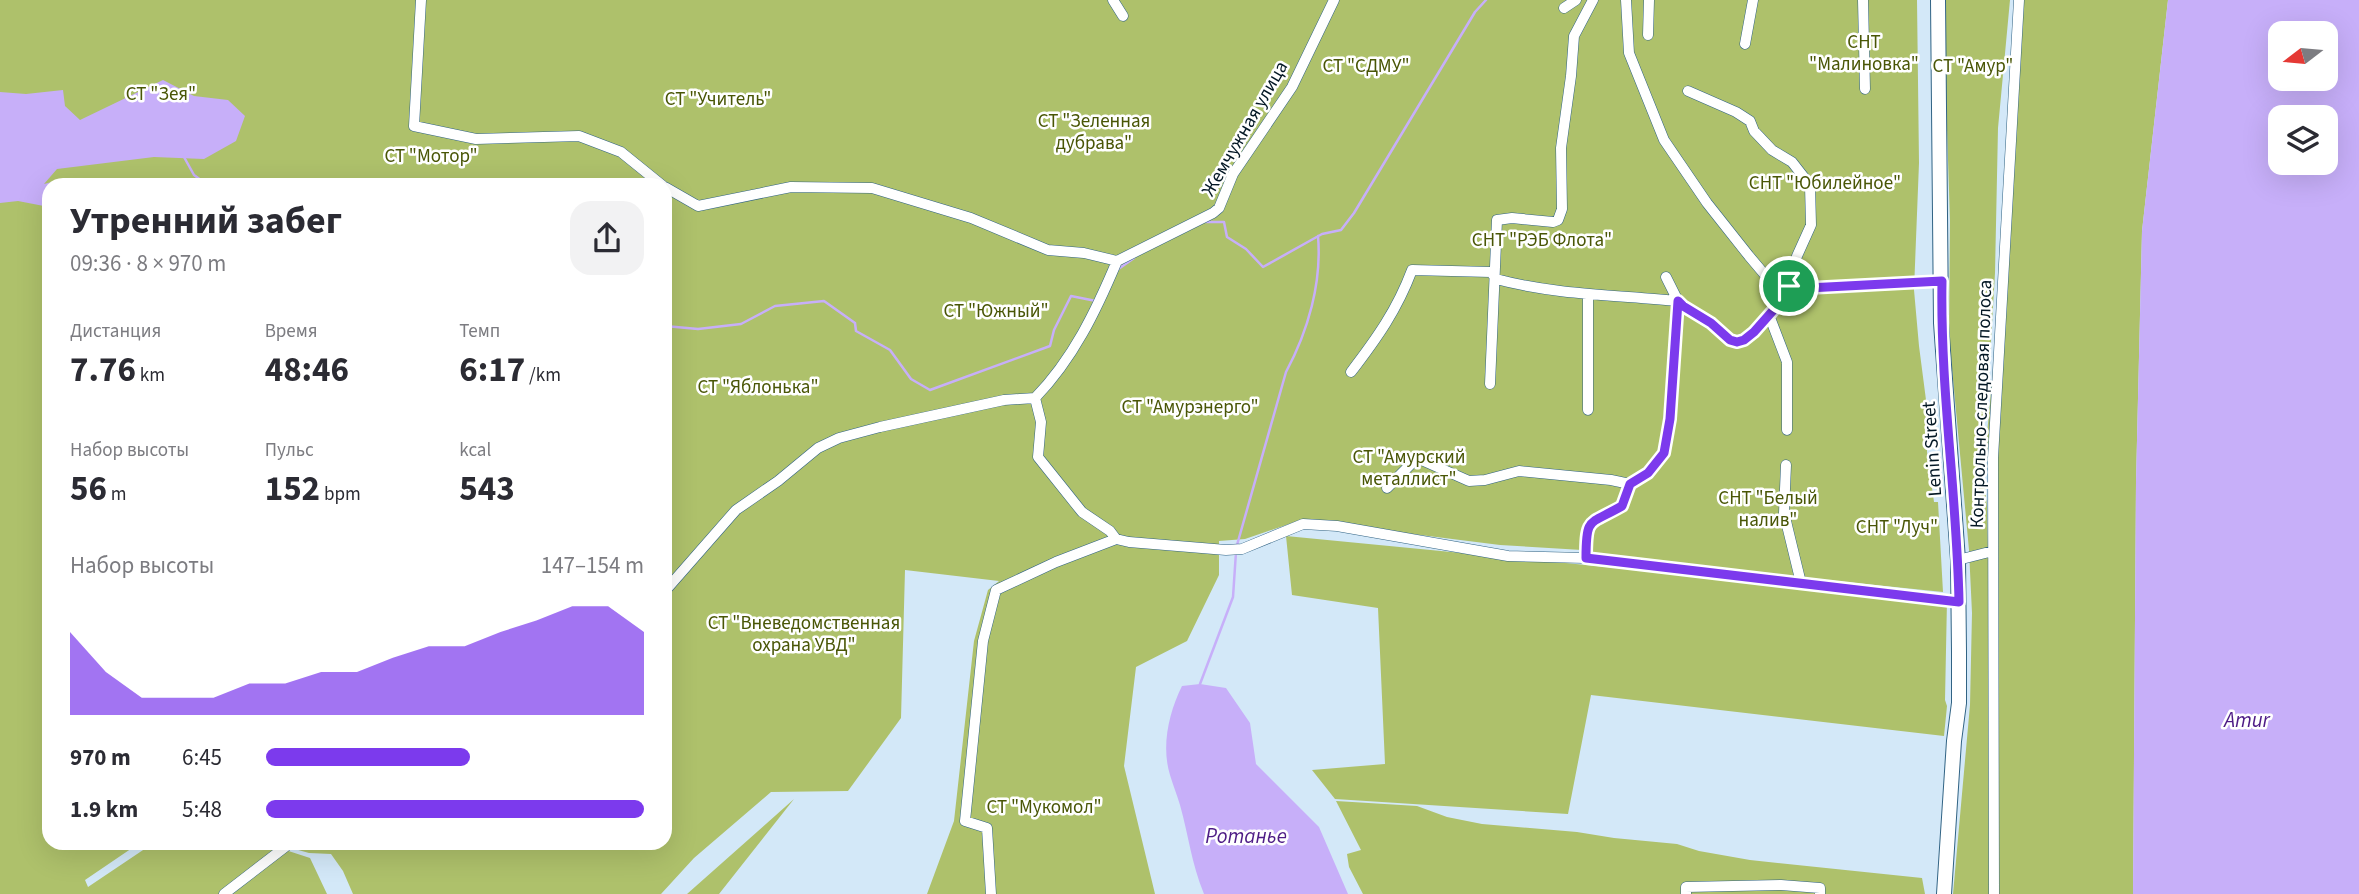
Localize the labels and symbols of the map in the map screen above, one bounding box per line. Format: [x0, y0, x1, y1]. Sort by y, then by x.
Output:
north arrow [2268, 21, 2338, 91]
park label: СНТ "Малиновка" [1809, 29, 1919, 78]
park label: СТ "СДМУ" [1322, 53, 1410, 80]
park label: СТ "Амур" [1933, 53, 2013, 80]
street label: Жемчужная улица [1196, 56, 1295, 201]
park label: СТ "Зея" [126, 81, 196, 108]
park label: СТ "Учитель" [665, 86, 771, 113]
park label: СТ "Зеленная дубрава" [1038, 108, 1150, 157]
park label: СТ "Мотор" [384, 143, 478, 170]
park label: СНТ "Юбилейное" [1749, 170, 1901, 197]
park label: СНТ "РЭБ Флота" [1472, 227, 1612, 254]
pin [1759, 256, 1819, 316]
street label: Контрольно-следовая полоса [1964, 279, 1999, 529]
park label: СТ "Южный" [943, 298, 1049, 325]
park label: СТ "Яблонька" [697, 374, 819, 401]
park label: СТ "Амурэнерго" [1121, 394, 1259, 421]
street label: Lenin Street [1916, 400, 1949, 497]
park label: СТ "Амурский металлист" [1353, 444, 1465, 493]
park label: СНТ "Белый налив" [1718, 485, 1818, 534]
park label: СНТ "Луч" [1856, 514, 1938, 541]
park label: СТ "Вневедомственная охрана УВД" [708, 610, 900, 659]
water label: Amur [2222, 705, 2271, 735]
park label: СТ "Мукомол" [986, 794, 1102, 821]
water label: Ротанье [1205, 821, 1287, 851]

